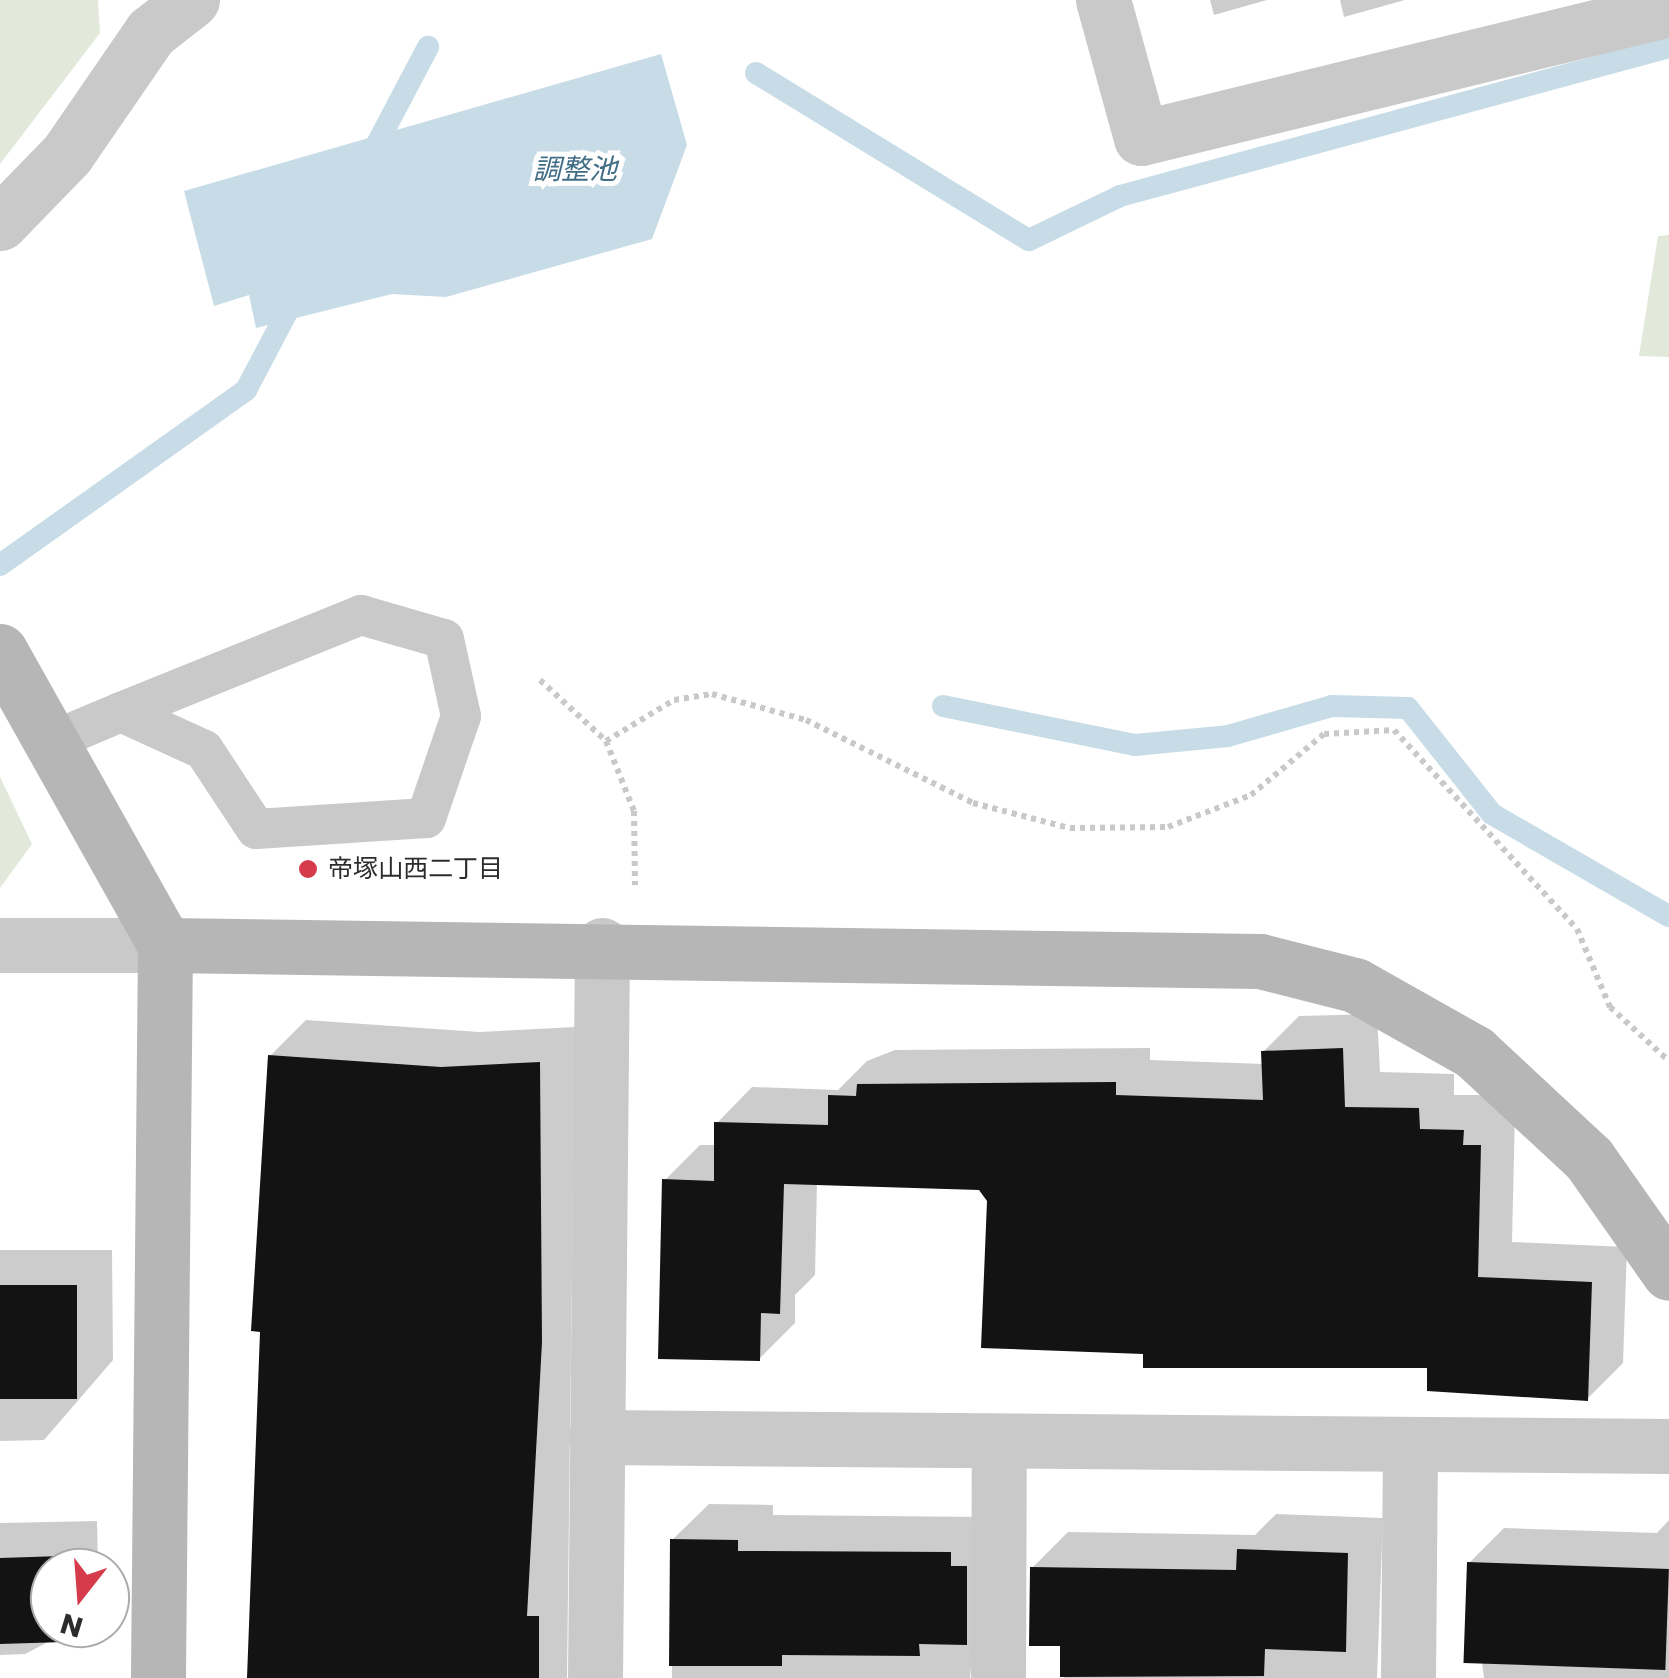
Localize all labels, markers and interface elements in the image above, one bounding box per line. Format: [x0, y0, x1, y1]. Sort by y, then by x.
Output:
water label: 調整池 [533, 153, 617, 187]
place label: 帝塚山西二丁目 [328, 854, 503, 884]
marker: 帝塚山西二丁目 [297, 858, 319, 880]
north arrow [30, 1548, 130, 1648]
text: N [56, 1604, 87, 1647]

